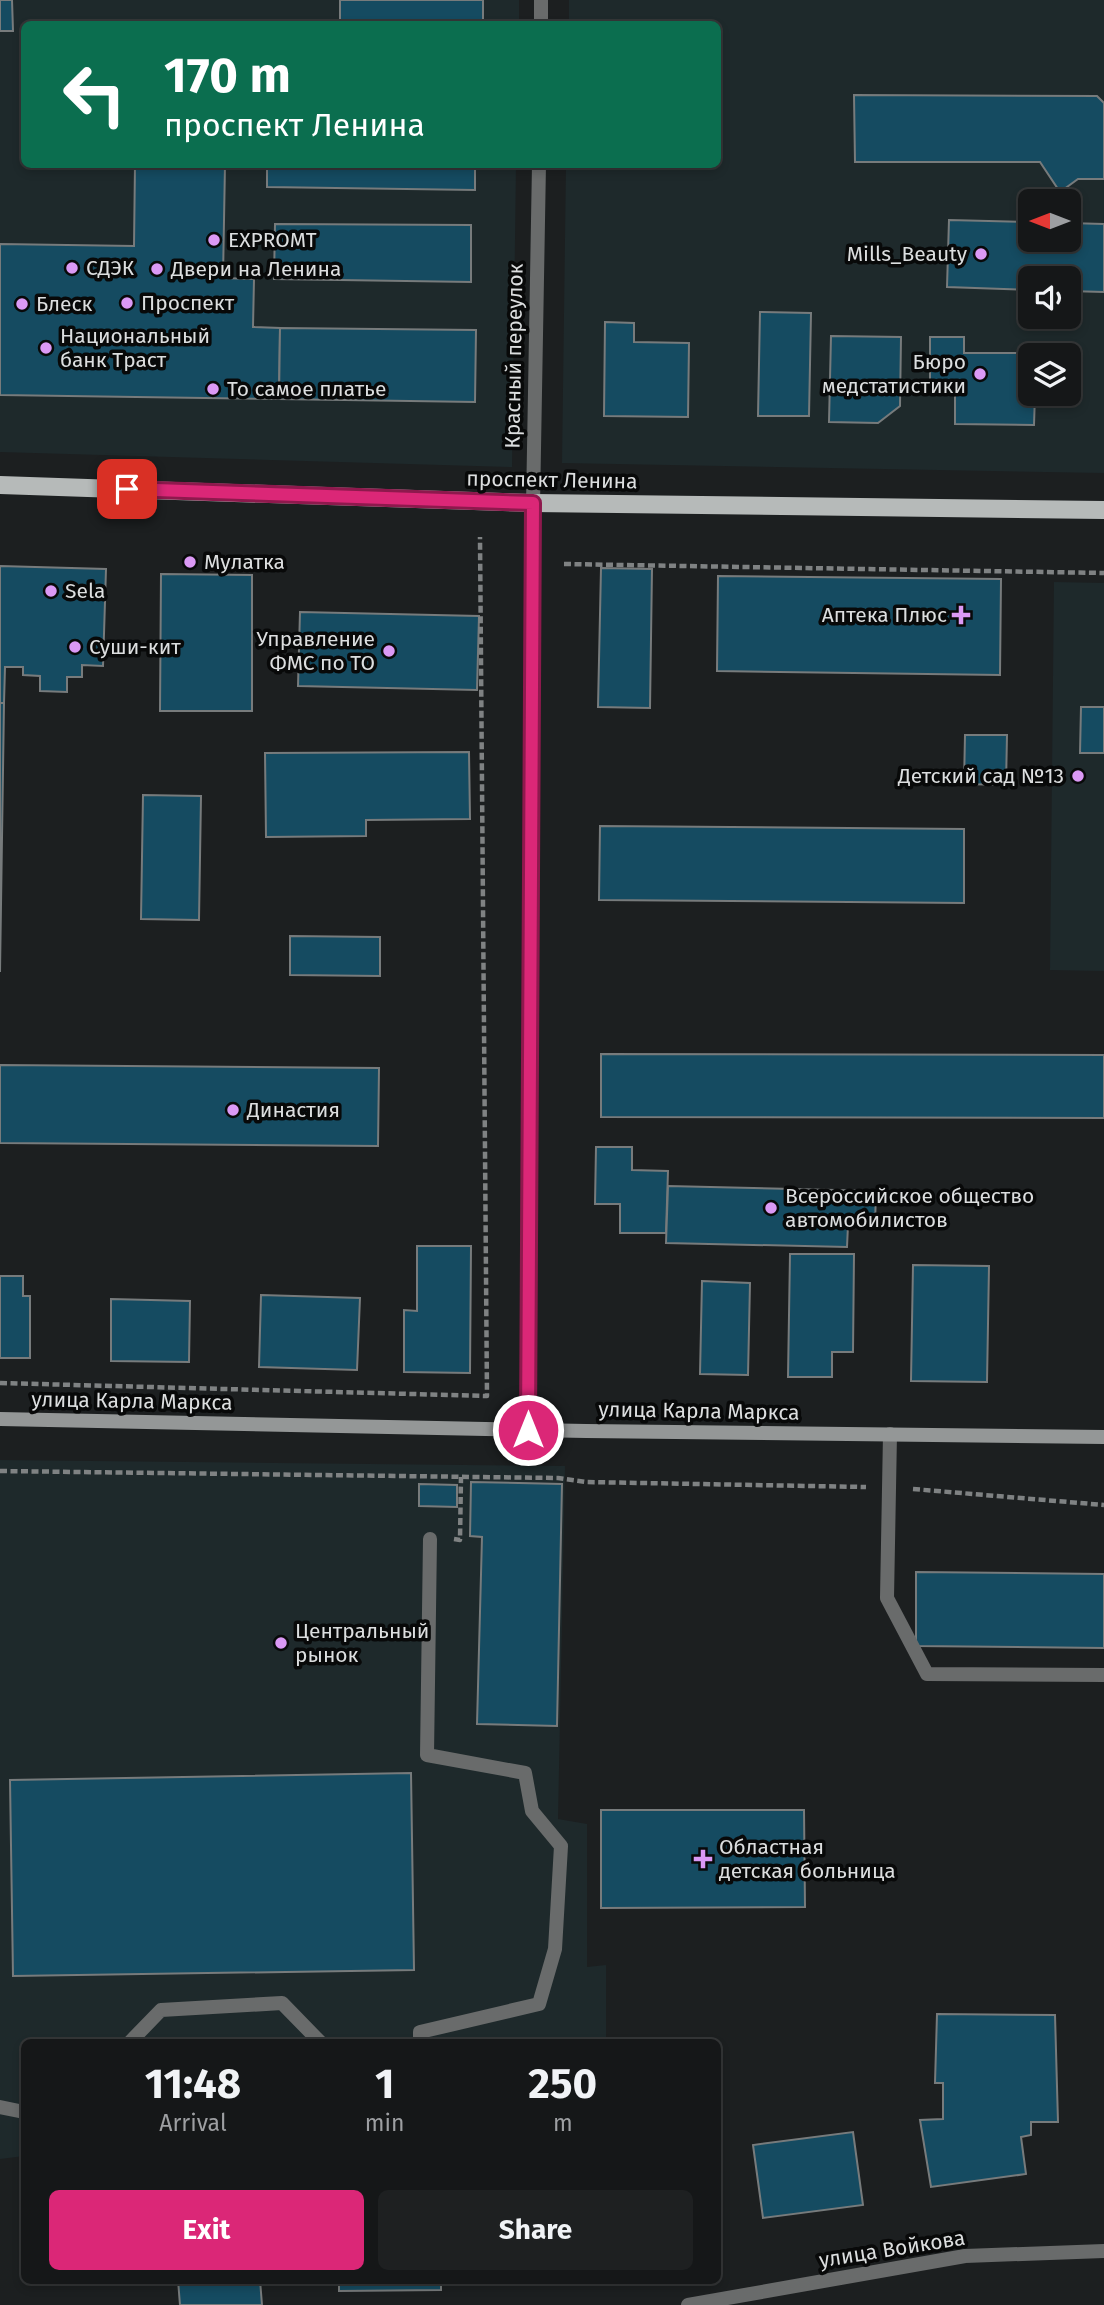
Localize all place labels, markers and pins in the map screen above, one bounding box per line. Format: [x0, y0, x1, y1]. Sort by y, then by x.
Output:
place label: EXPROMT [228, 227, 317, 253]
marker: EXPROMT [206, 232, 222, 248]
place label: Mills_Beauty [847, 241, 968, 267]
marker: Mills_Beauty [973, 246, 989, 262]
place label: СДЭК [86, 255, 135, 281]
place label: Двери на Ленина [170, 256, 341, 282]
marker: СДЭК [64, 260, 80, 276]
marker: Двери на Ленина [149, 261, 165, 277]
place label: Проспект [141, 290, 235, 316]
place label: Блеск [36, 291, 93, 317]
marker: Проспект [119, 295, 135, 311]
marker: Блеск [14, 296, 30, 312]
place label: Национальный банк Траст [60, 323, 210, 373]
marker: Национальный банк Траст [38, 340, 54, 356]
place label: Бюро медстатистики [822, 349, 966, 399]
marker: Бюро медстатистики [972, 366, 988, 382]
place label: То самое платье [227, 376, 386, 402]
marker: То самое платье [205, 381, 221, 397]
pin [97, 459, 157, 519]
place label: Мулатка [204, 549, 285, 575]
marker: Мулатка [182, 554, 198, 570]
place label: Sela [65, 578, 105, 604]
marker: Sela [43, 583, 59, 599]
place label: Аптека Плюс [822, 602, 947, 628]
marker: Аптека Плюс [953, 607, 969, 623]
place label: Управление ФМС по ТО [257, 626, 375, 676]
place label: Суши-кит [89, 634, 181, 660]
marker: Суши-кит [67, 639, 83, 655]
marker: Управление ФМС по ТО [381, 643, 397, 659]
place label: Детский сад №13 [897, 763, 1064, 789]
marker: Детский сад №13 [1070, 768, 1086, 784]
place label: Династия [246, 1097, 340, 1123]
marker: Династия [225, 1102, 241, 1118]
place label: Всероссийское общество автомобилистов [785, 1183, 1034, 1233]
marker: Всероссийское общество автомобилистов [763, 1200, 779, 1216]
place label: Центральный рынок [295, 1618, 429, 1668]
marker: Центральный рынок [273, 1635, 289, 1651]
place label: Областная детская больница [719, 1834, 896, 1884]
marker: Областная детская больница [693, 1849, 713, 1869]

